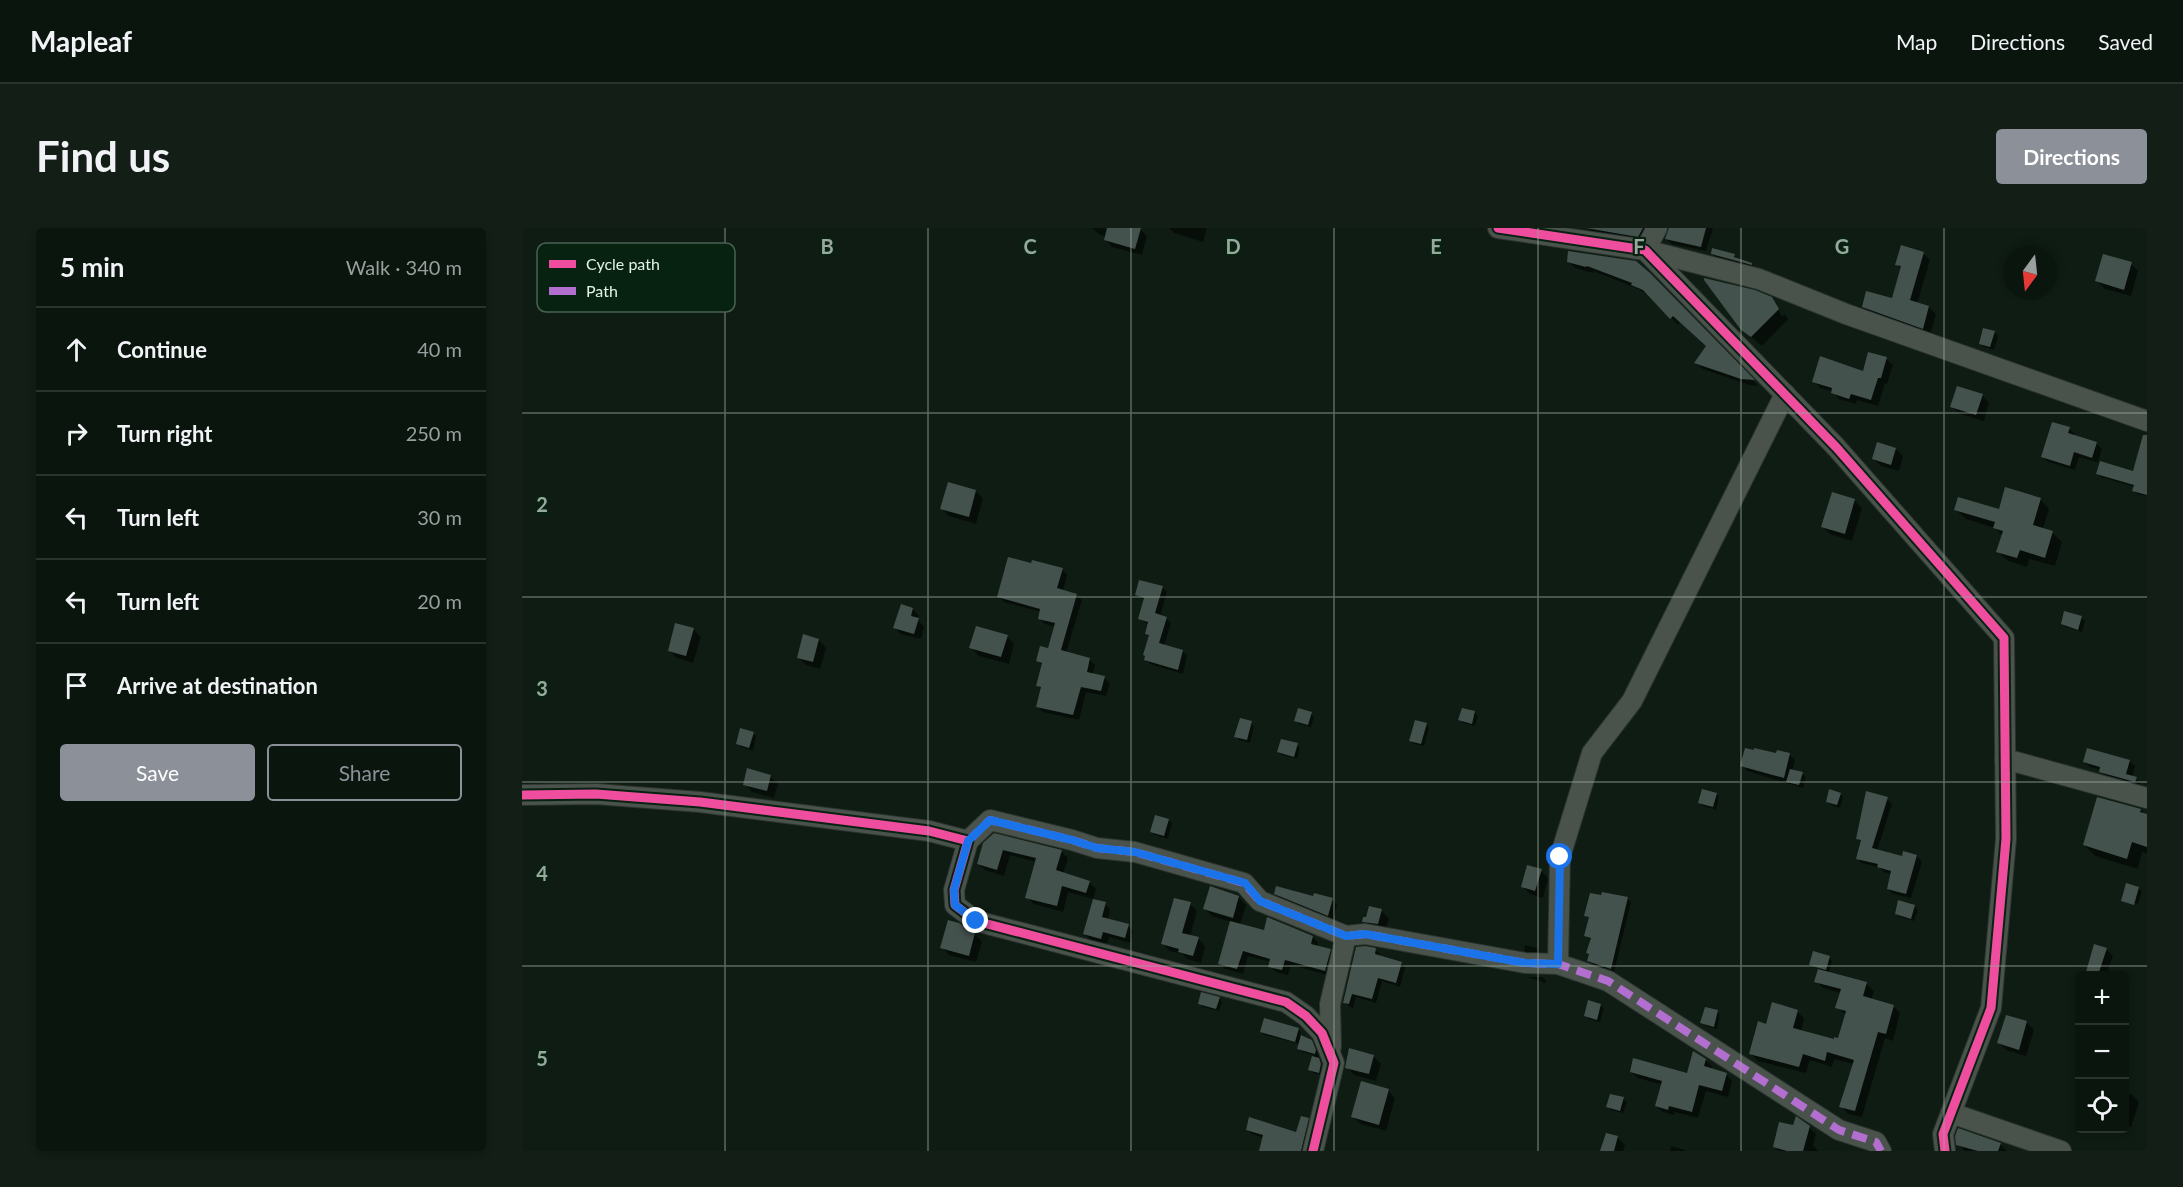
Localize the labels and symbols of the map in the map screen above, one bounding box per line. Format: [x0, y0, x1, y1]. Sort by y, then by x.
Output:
text: B [820, 234, 834, 258]
text: C [1023, 234, 1037, 258]
text: D [1225, 234, 1241, 258]
text: E [1430, 234, 1442, 258]
text: F [1633, 234, 1645, 258]
text: G [1835, 234, 1849, 258]
legend [537, 243, 735, 312]
north arrow [2003, 246, 2057, 300]
text: Cycle path [586, 254, 660, 273]
text: Path [586, 281, 618, 300]
text: 2 [536, 492, 548, 516]
text: 3 [536, 676, 548, 700]
route start [1546, 843, 1572, 869]
text: 4 [536, 861, 548, 885]
route end [962, 907, 988, 933]
text: 5 [536, 1046, 548, 1070]

